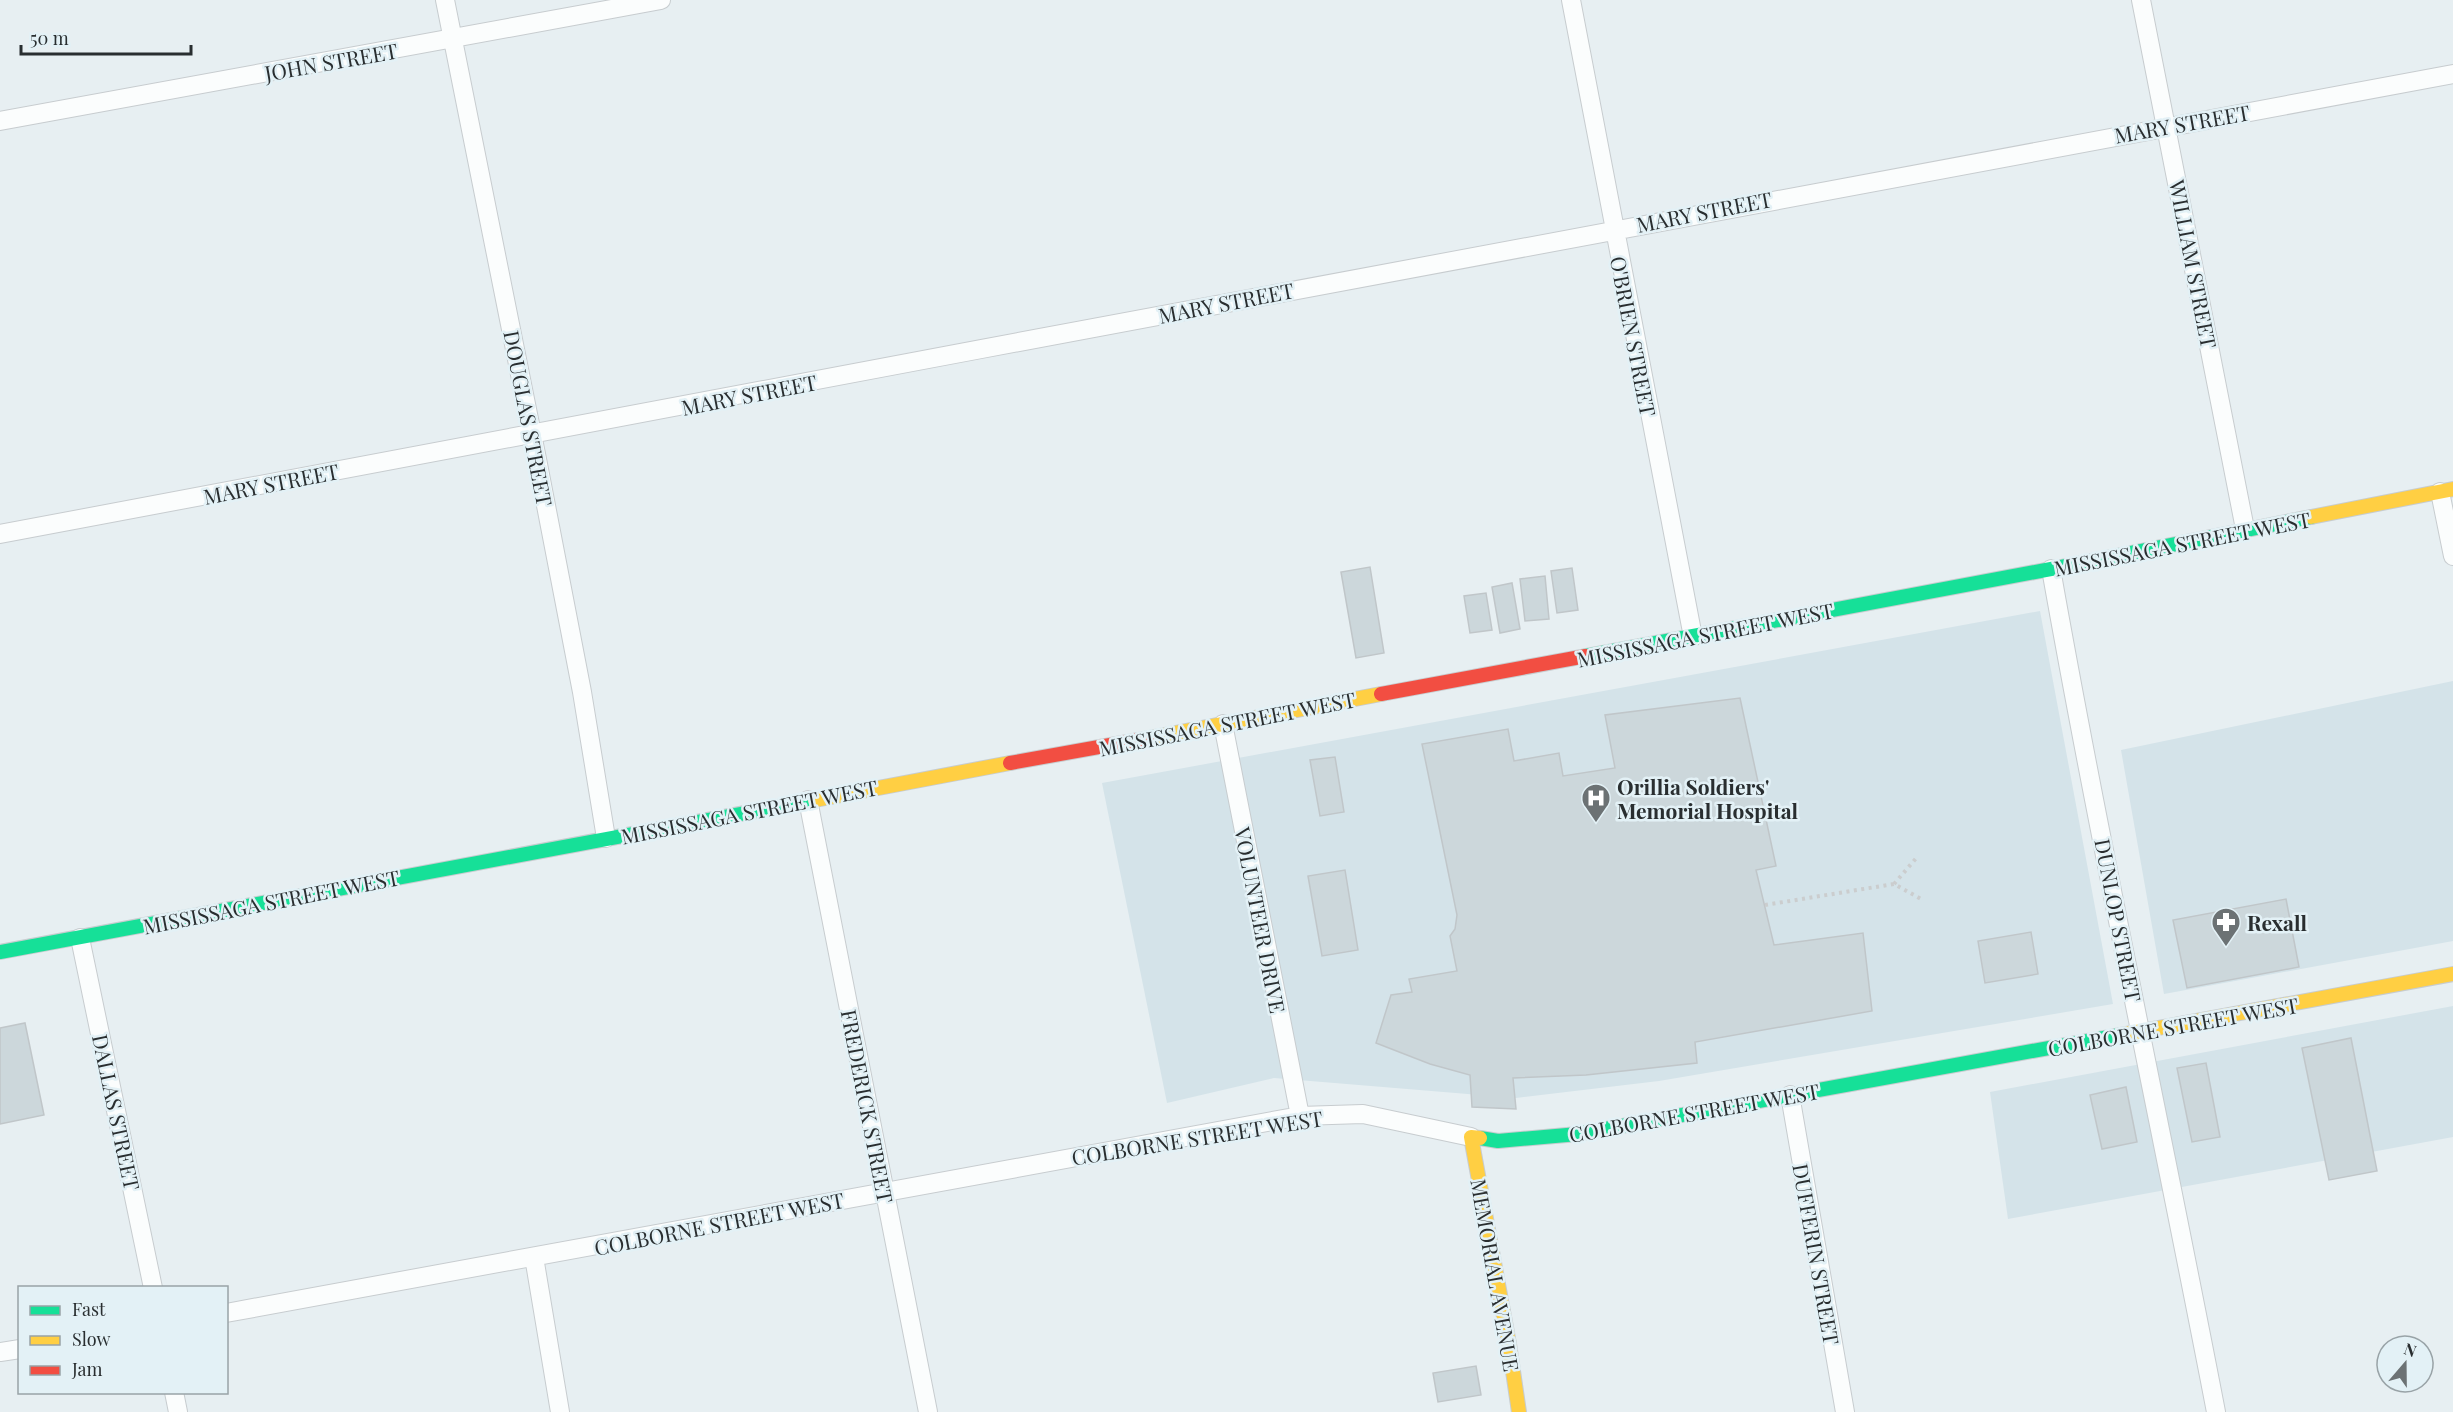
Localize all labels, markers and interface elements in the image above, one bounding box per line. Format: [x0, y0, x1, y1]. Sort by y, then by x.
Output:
scale bar [21, 18, 190, 56]
text: 50 m [30, 26, 69, 50]
street label: JOHN STREET [261, 36, 400, 87]
street label: MARY STREET [2112, 97, 2252, 149]
street label: WILLIAM STREET [2164, 176, 2224, 351]
street label: MARY STREET [1634, 184, 1774, 238]
street label: O'BRIEN STREET [1605, 253, 1663, 419]
street label: MARY STREET [1156, 275, 1296, 329]
street label: DOUGLAS STREET [498, 328, 560, 508]
street label: MARY STREET [679, 367, 819, 421]
street label: MARY STREET [201, 456, 341, 510]
street label: MISSISSAGA STREET WEST [2051, 504, 2313, 582]
street label: MISSISSAGA STREET WEST [1574, 595, 1836, 673]
street label: MISSISSAGA STREET WEST [1096, 684, 1358, 762]
street label: MISSISSAGA STREET WEST [618, 772, 880, 850]
place label: Orillia Soldiers' Memorial Hospital [1617, 772, 1799, 824]
hospital icon: Orillia Soldiers' Memorial Hospital [1580, 782, 1612, 824]
street label: VOLUNTEER DRIVE [1229, 824, 1293, 1015]
street label: DUNLOP STREET [2089, 836, 2149, 1004]
street label: MISSISSAGA STREET WEST [140, 862, 402, 940]
pharmacy icon: Rexall [2210, 906, 2242, 948]
place label: Rexall [2247, 908, 2308, 936]
street label: COLBORNE STREET WEST [2046, 990, 2300, 1062]
street label: FREDERICK STREET [835, 1007, 901, 1205]
street label: DALLAS STREET [87, 1031, 147, 1193]
street label: COLBORNE STREET WEST [1567, 1076, 1821, 1148]
street label: COLBORNE STREET WEST [1069, 1103, 1325, 1171]
street label: DUFFERIN STREET [1787, 1161, 1847, 1347]
street label: MEMORIAL AVENUE [1465, 1176, 1527, 1374]
street label: COLBORNE STREET WEST [592, 1185, 846, 1261]
legend [18, 1286, 228, 1394]
text: Fast [72, 1297, 106, 1321]
text: Slow [72, 1327, 110, 1351]
north arrow [2375, 1334, 2435, 1394]
text: N [2401, 1338, 2420, 1361]
text: Jam [71, 1357, 102, 1381]

